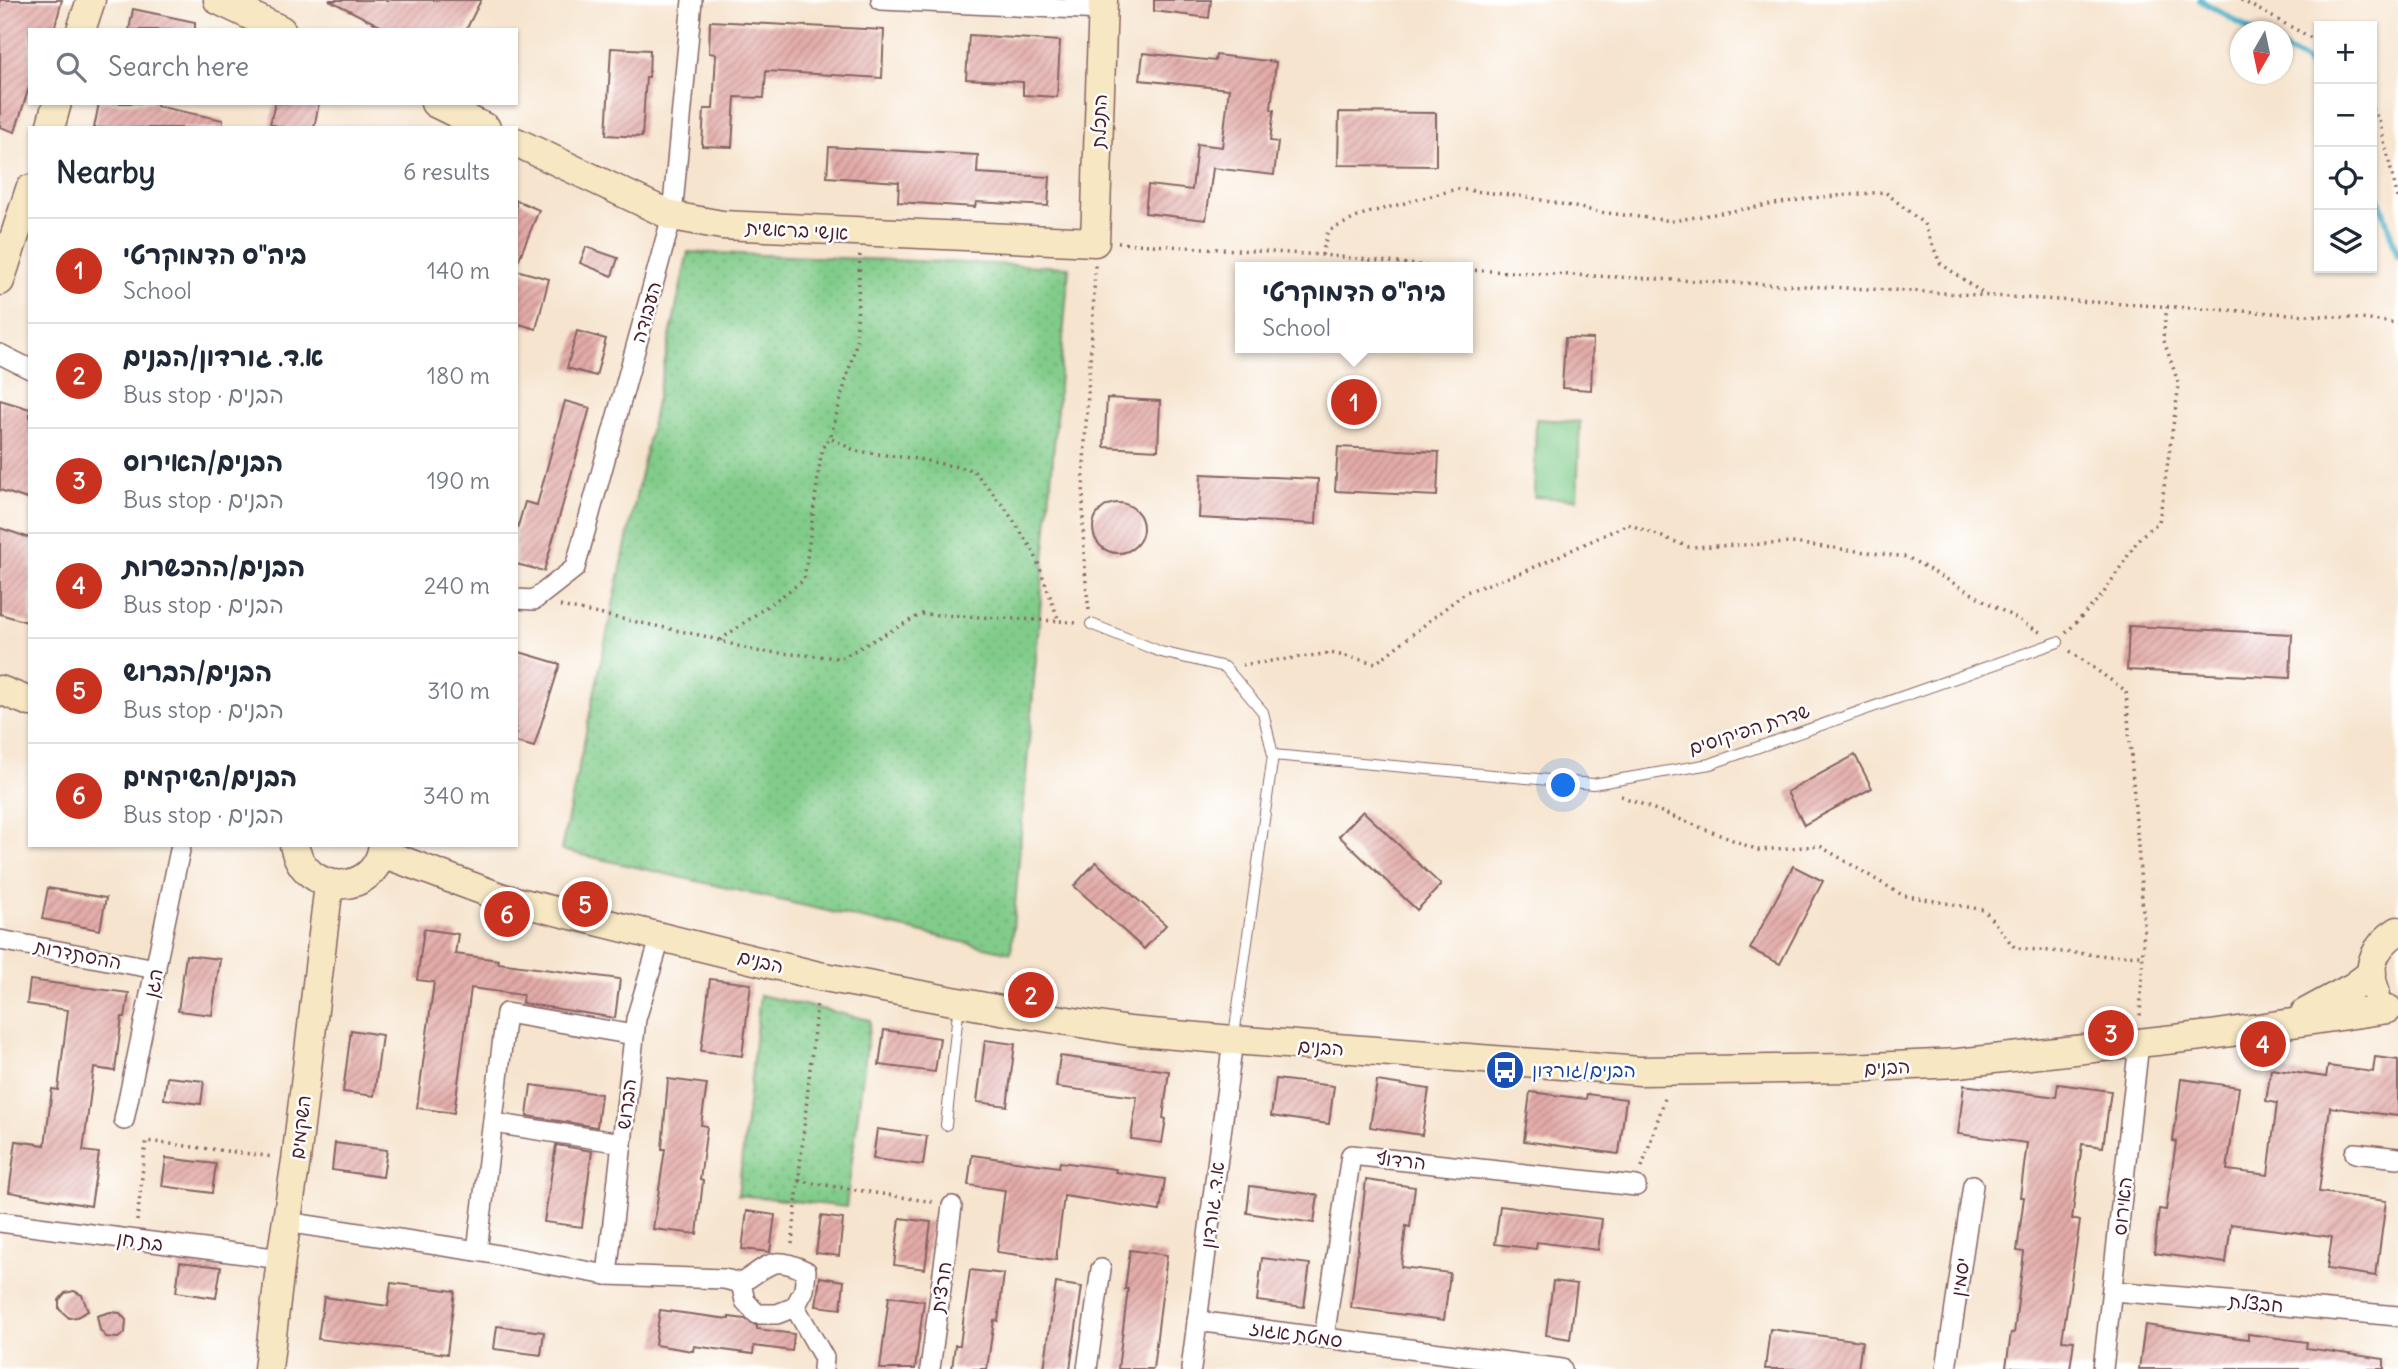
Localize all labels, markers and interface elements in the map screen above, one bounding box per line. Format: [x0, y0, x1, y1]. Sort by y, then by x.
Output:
north arrow [2230, 21, 2293, 84]
map controls [2314, 21, 2377, 273]
button: + [2314, 21, 2377, 84]
search box [28, 28, 518, 105]
icon: search [52, 48, 90, 86]
text: Search here [108, 50, 249, 83]
button: − [2314, 84, 2377, 147]
street label: התכלת [1086, 93, 1112, 150]
button: locate [2314, 147, 2377, 210]
text: Nearby [56, 153, 156, 191]
text: 6 results [403, 157, 490, 186]
button: layers [2314, 210, 2377, 273]
street label: אנשי בראשית [744, 215, 849, 245]
text: ביה"ס הדמוקרטי [123, 238, 307, 271]
text: 1 [74, 256, 84, 285]
text: 140 m [427, 256, 490, 285]
popup [1235, 262, 1473, 353]
text: ביה"ס הדמוקרטי [1262, 275, 1446, 308]
text: School [123, 276, 192, 305]
street label: העבודה [626, 278, 666, 346]
text: School [1262, 313, 1331, 342]
text: א.ד. גורדון/הבנים [123, 340, 323, 373]
text: 2 [73, 361, 85, 390]
text: 180 m [427, 361, 490, 390]
pin: 1 [1331, 376, 1377, 428]
text: Bus stop · הבנים [123, 380, 284, 409]
text: הבנים/האירוס [123, 445, 283, 478]
text: 3 [72, 466, 86, 495]
text: 190 m [427, 466, 490, 495]
text: Bus stop · הבנים [123, 485, 284, 514]
text: הבנים/ההכשרות [123, 550, 305, 583]
text: 4 [72, 571, 86, 600]
text: 240 m [424, 571, 490, 600]
text: Bus stop · הבנים [123, 590, 284, 619]
text: הבנים/הברוש [123, 655, 272, 688]
text: 5 [72, 676, 86, 705]
text: 310 m [427, 676, 490, 705]
text: Bus stop · הבנים [123, 695, 284, 724]
street label: שדרת הפיקוסים [1685, 698, 1813, 761]
text: הבנים/השיקמים [123, 760, 297, 793]
your location [1546, 768, 1580, 802]
text: 6 [72, 781, 86, 810]
text: 340 m [423, 781, 490, 810]
text: Bus stop · הבנים [123, 800, 284, 829]
pin: 5 [562, 878, 608, 930]
pin: 6 [484, 888, 530, 940]
street label: ההסתדרות [31, 934, 124, 974]
street label: הבנים [736, 944, 786, 978]
street label: הגן [138, 966, 168, 1000]
pin: 2 [1008, 969, 1054, 1021]
pin: 3 [2088, 1007, 2134, 1059]
pin: 4 [2240, 1018, 2286, 1070]
street label: הבנים [1297, 1033, 1345, 1061]
bus stop icon: הבנים/גורדון [1484, 1049, 1526, 1091]
street label: הבנים [1863, 1054, 1911, 1080]
place label: הבנים/גורדון [1532, 1058, 1636, 1083]
street label: הברוש [611, 1077, 641, 1131]
street label: השקמים [284, 1094, 317, 1161]
street label: הרדוף [1375, 1145, 1427, 1175]
street label: א.ד. גורדון [1195, 1160, 1230, 1250]
street label: האירוס [2107, 1175, 2137, 1237]
street label: בת חן [115, 1226, 165, 1256]
street label: יסמין [1945, 1256, 1976, 1298]
street label: חרצית [925, 1260, 956, 1315]
street label: חבצלת [2227, 1289, 2284, 1317]
street label: סמטת אגוז [1248, 1316, 1344, 1352]

